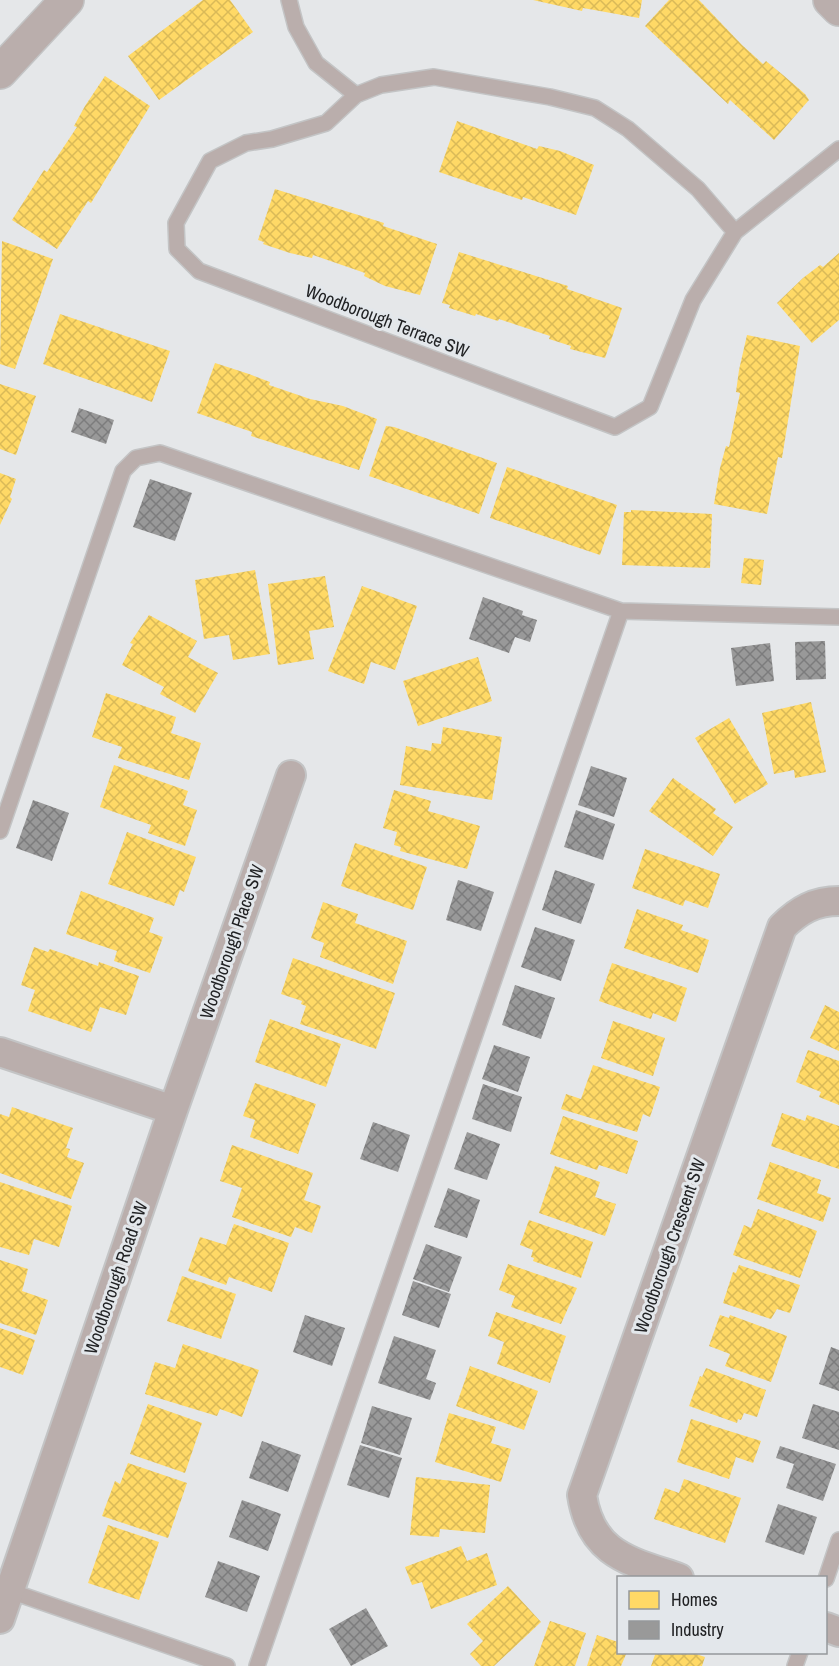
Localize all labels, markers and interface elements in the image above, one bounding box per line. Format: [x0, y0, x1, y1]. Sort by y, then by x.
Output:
street label: Woodborough Terrace SW [302, 278, 473, 363]
street label: Woodborough Place SW [193, 861, 270, 1022]
street label: Woodborough Crescent SW [628, 1155, 711, 1337]
street label: Woodborough Road SW [78, 1198, 153, 1357]
legend [617, 1576, 827, 1654]
text: Homes [671, 1587, 718, 1612]
text: Industry [671, 1617, 724, 1642]

